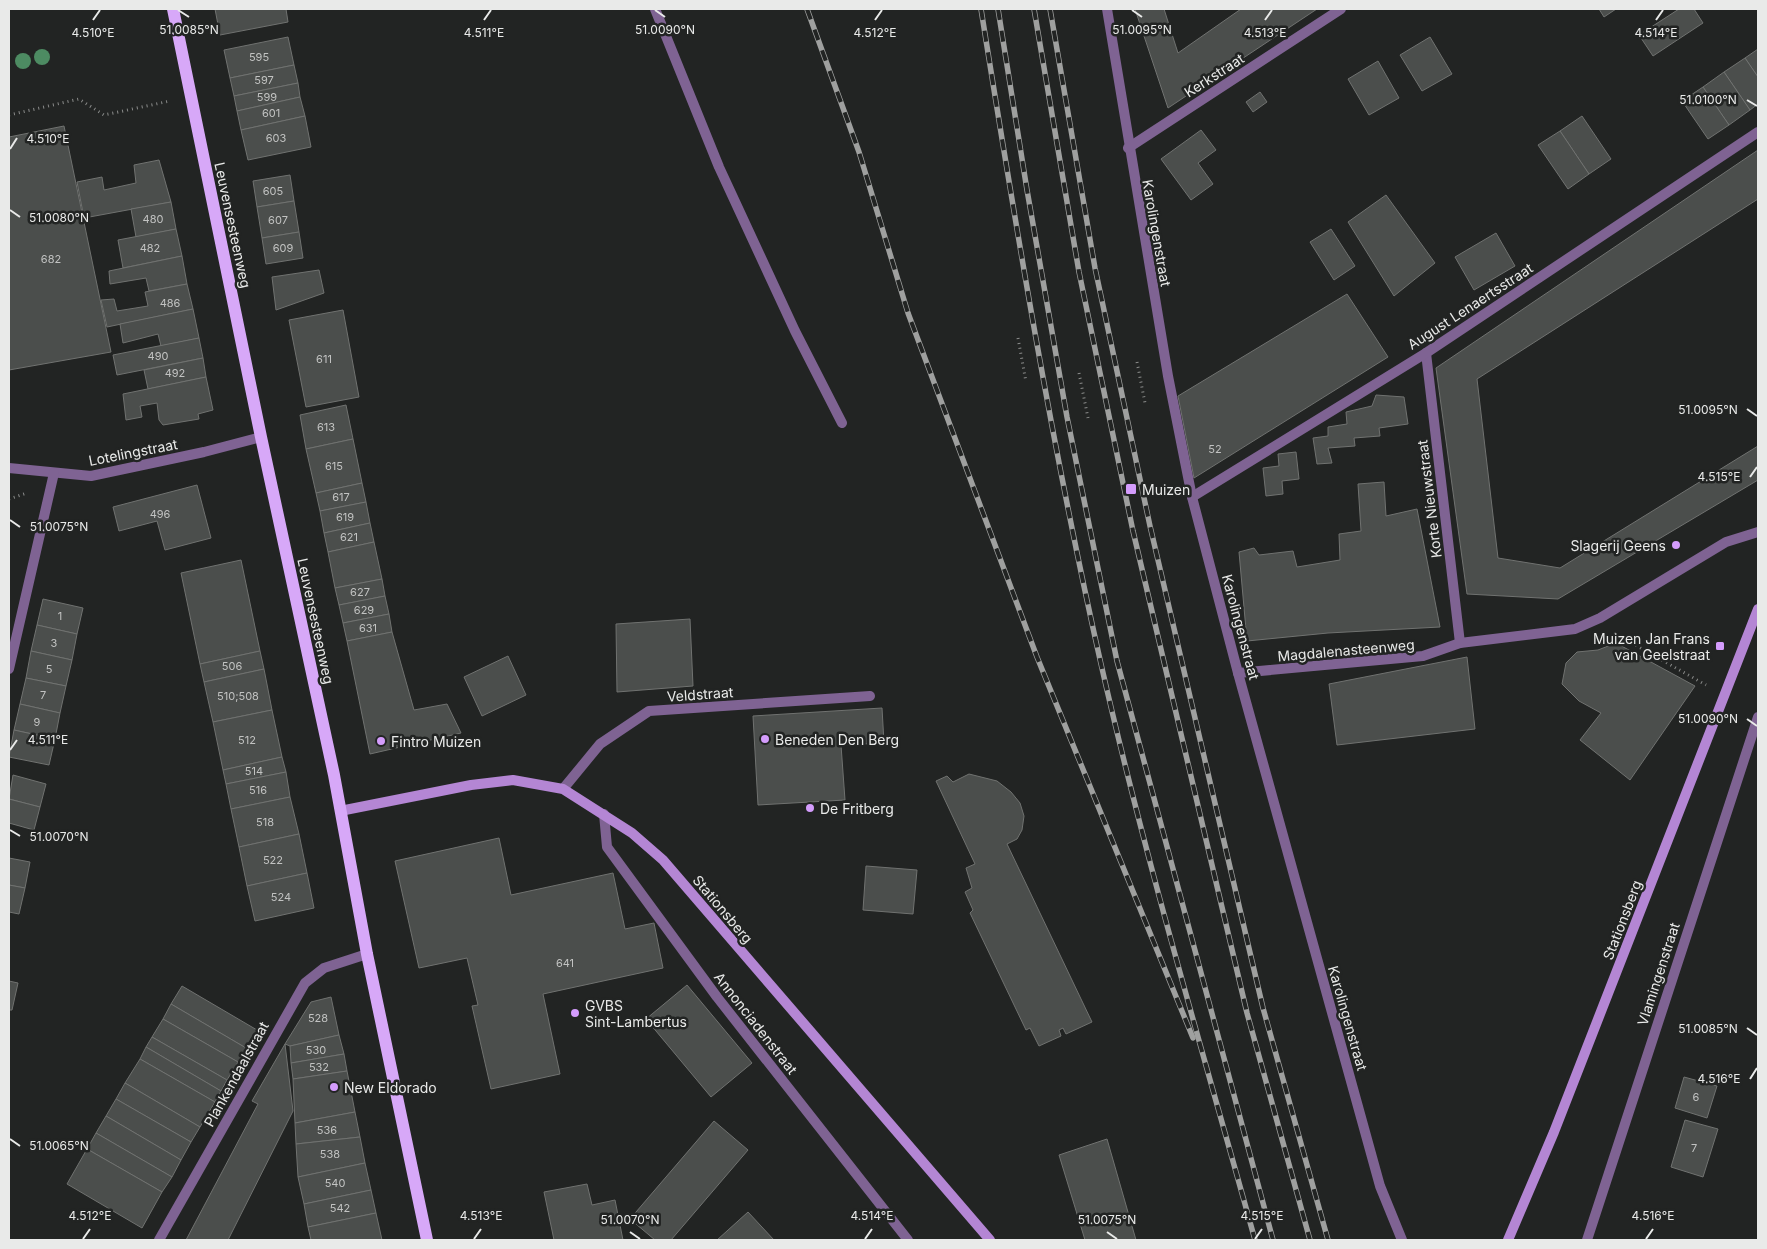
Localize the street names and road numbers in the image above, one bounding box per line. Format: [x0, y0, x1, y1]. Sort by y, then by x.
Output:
street label: Kerkstraat [1181, 49, 1247, 101]
street label: Leuvensesteenweg [211, 160, 255, 290]
street label: Karolingenstraat [1139, 178, 1175, 288]
street label: August Lenaertsstraat [1404, 259, 1536, 353]
street label: Lotelingstraat [87, 435, 179, 469]
street label: Korte Nieuwstraat [1413, 439, 1445, 559]
street label: Leuvensesteenweg [294, 556, 338, 686]
street label: Karolingenstraat [1219, 572, 1263, 682]
street label: Magdalenasteenweg [1277, 636, 1415, 664]
street label: Veldstraat [666, 683, 734, 705]
street label: Stationsberg [690, 871, 756, 947]
street label: Stationsberg [1599, 878, 1645, 962]
street label: Vlamingenstraat [1633, 920, 1683, 1028]
street label: Karolingenstraat [1325, 964, 1371, 1073]
street label: Annonciadenstraat [711, 969, 801, 1078]
street label: Plankendaalstraat [200, 1018, 272, 1130]

